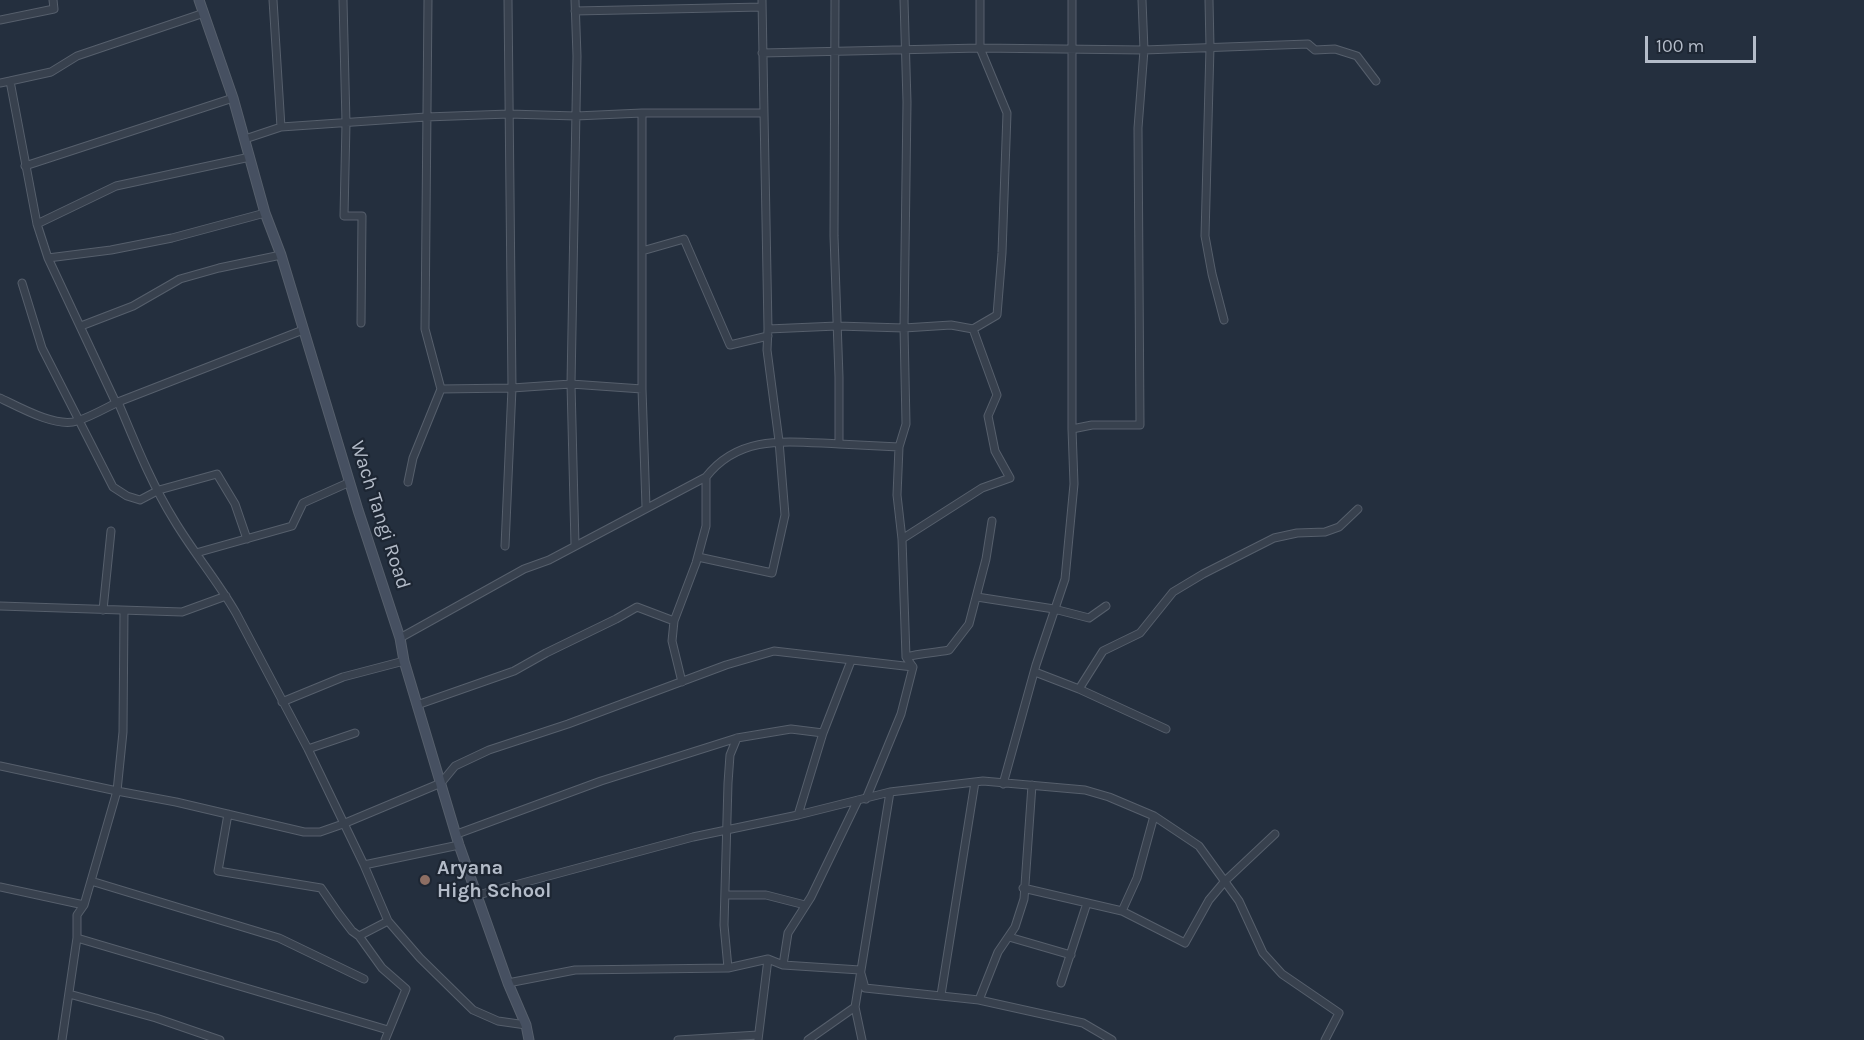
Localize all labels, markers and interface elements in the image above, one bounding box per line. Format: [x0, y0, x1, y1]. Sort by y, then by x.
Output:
scale bar [1648, 24, 1759, 62]
text: 100 m [1656, 35, 1704, 57]
street label: Wach Tangi Road [345, 438, 415, 592]
place label: Aryana High School [437, 856, 551, 903]
marker: Aryana High School [418, 873, 432, 887]

